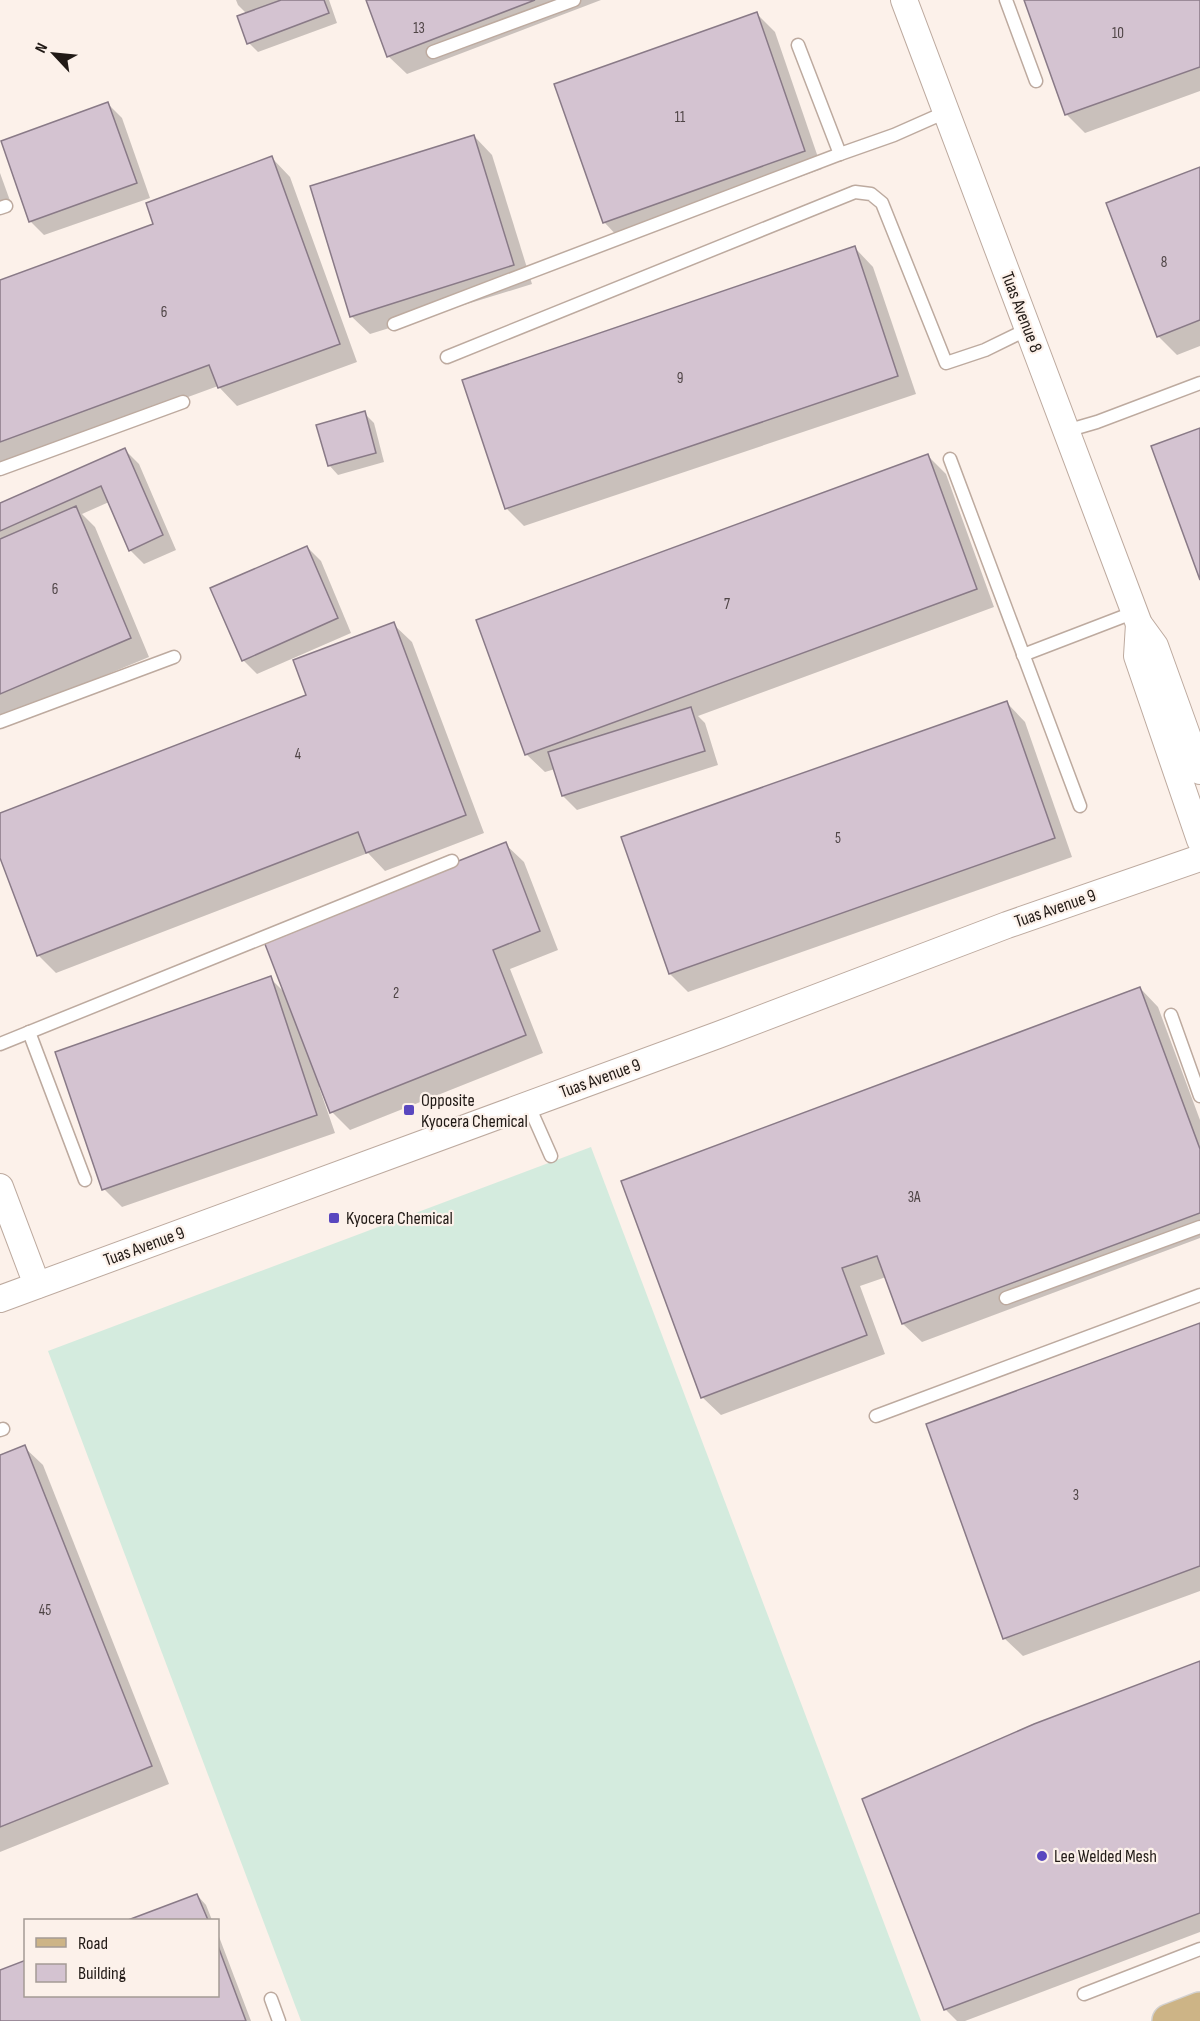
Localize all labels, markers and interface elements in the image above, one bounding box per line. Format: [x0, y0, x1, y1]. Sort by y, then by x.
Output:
house number: 13 [413, 19, 425, 38]
north arrow [24, 24, 84, 84]
house number: 10 [1112, 24, 1124, 43]
text: N [31, 40, 52, 56]
house number: 11 [675, 108, 686, 127]
house number: 8 [1161, 253, 1167, 272]
street label: Tuas Avenue 8 [997, 269, 1047, 356]
house number: 6 [161, 303, 167, 322]
house number: 9 [677, 369, 683, 388]
house number: 6 [52, 580, 58, 599]
house number: 7 [724, 595, 730, 614]
house number: 4 [295, 745, 301, 764]
house number: 5 [835, 829, 841, 848]
street label: Tuas Avenue 9 [1012, 885, 1099, 932]
house number: 2 [393, 984, 399, 1003]
street label: Tuas Avenue 9 [557, 1054, 644, 1103]
place label: Opposite Kyocera Chemical [421, 1090, 528, 1132]
marker: Opposite Kyocera Chemical [402, 1103, 416, 1117]
house number: 3A [908, 1188, 921, 1207]
place label: Kyocera Chemical [346, 1208, 453, 1229]
marker: Kyocera Chemical [327, 1211, 341, 1225]
street label: Tuas Avenue 9 [101, 1222, 188, 1271]
house number: 3 [1073, 1486, 1079, 1505]
house number: 45 [39, 1601, 51, 1620]
place label: Lee Welded Mesh [1054, 1846, 1157, 1867]
marker: Lee Welded Mesh [1035, 1849, 1049, 1863]
legend [24, 1919, 219, 1997]
text: Road [78, 1933, 108, 1954]
text: Building [78, 1963, 126, 1984]

